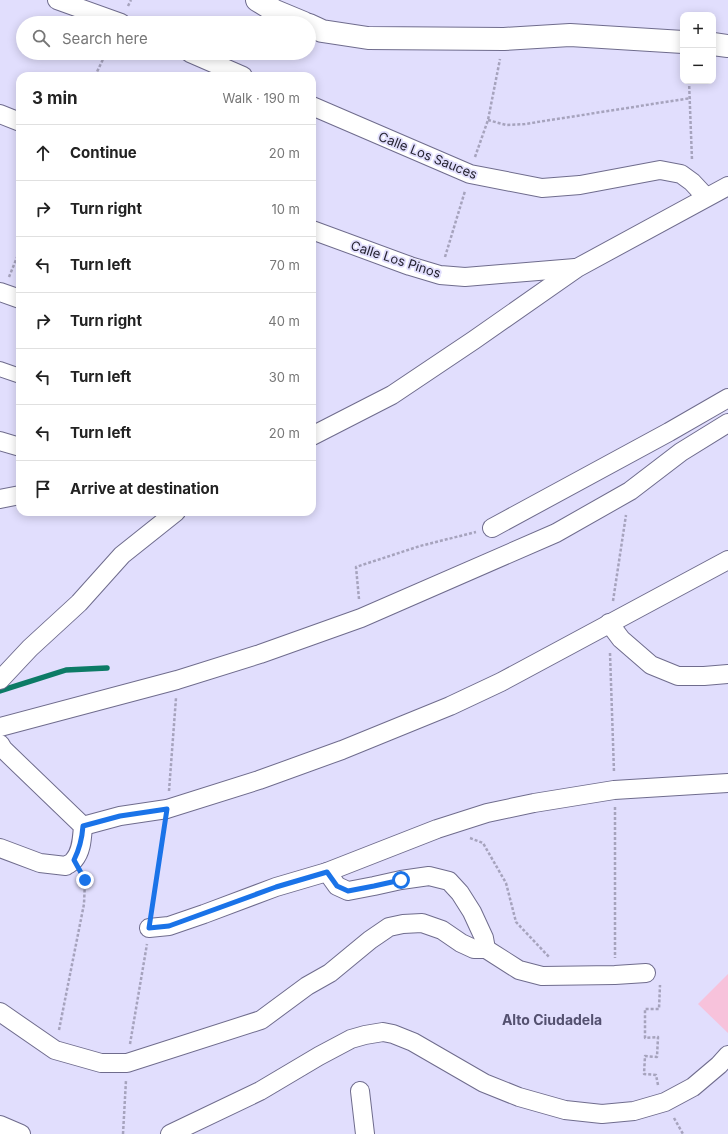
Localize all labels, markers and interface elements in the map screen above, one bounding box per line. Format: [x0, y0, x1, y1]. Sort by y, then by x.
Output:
map controls [680, 12, 716, 84]
button: + [680, 12, 716, 48]
search box [16, 16, 316, 60]
icon: search [30, 27, 52, 49]
text: Search here [62, 29, 148, 48]
button: − [680, 48, 716, 84]
text: 3 min [32, 88, 78, 108]
text: Walk · 190 m [223, 90, 300, 106]
street label: Calle Los Sauces [376, 128, 480, 182]
icon: ahead [32, 142, 54, 164]
text: Continue [70, 143, 137, 162]
text: 20 m [269, 145, 300, 161]
icon: right [32, 198, 54, 220]
text: Turn right [70, 199, 142, 218]
text: 10 m [271, 201, 300, 217]
street label: Calle Los Pinos [349, 237, 443, 281]
icon: left [32, 254, 54, 276]
text: Turn left [70, 255, 131, 274]
text: 70 m [270, 257, 300, 273]
icon: right [32, 310, 54, 332]
text: Turn right [70, 311, 142, 330]
text: 40 m [268, 313, 300, 329]
icon: left [32, 366, 54, 388]
text: Turn left [70, 367, 131, 386]
text: 30 m [269, 369, 300, 385]
icon: left [32, 422, 54, 444]
text: Turn left [70, 423, 131, 442]
text: 20 m [269, 425, 300, 441]
icon: arrive [32, 478, 54, 500]
text: Arrive at destination [70, 479, 219, 498]
route end [76, 871, 94, 889]
route start [392, 871, 410, 889]
district label: Alto Ciudadela [502, 1011, 602, 1028]

